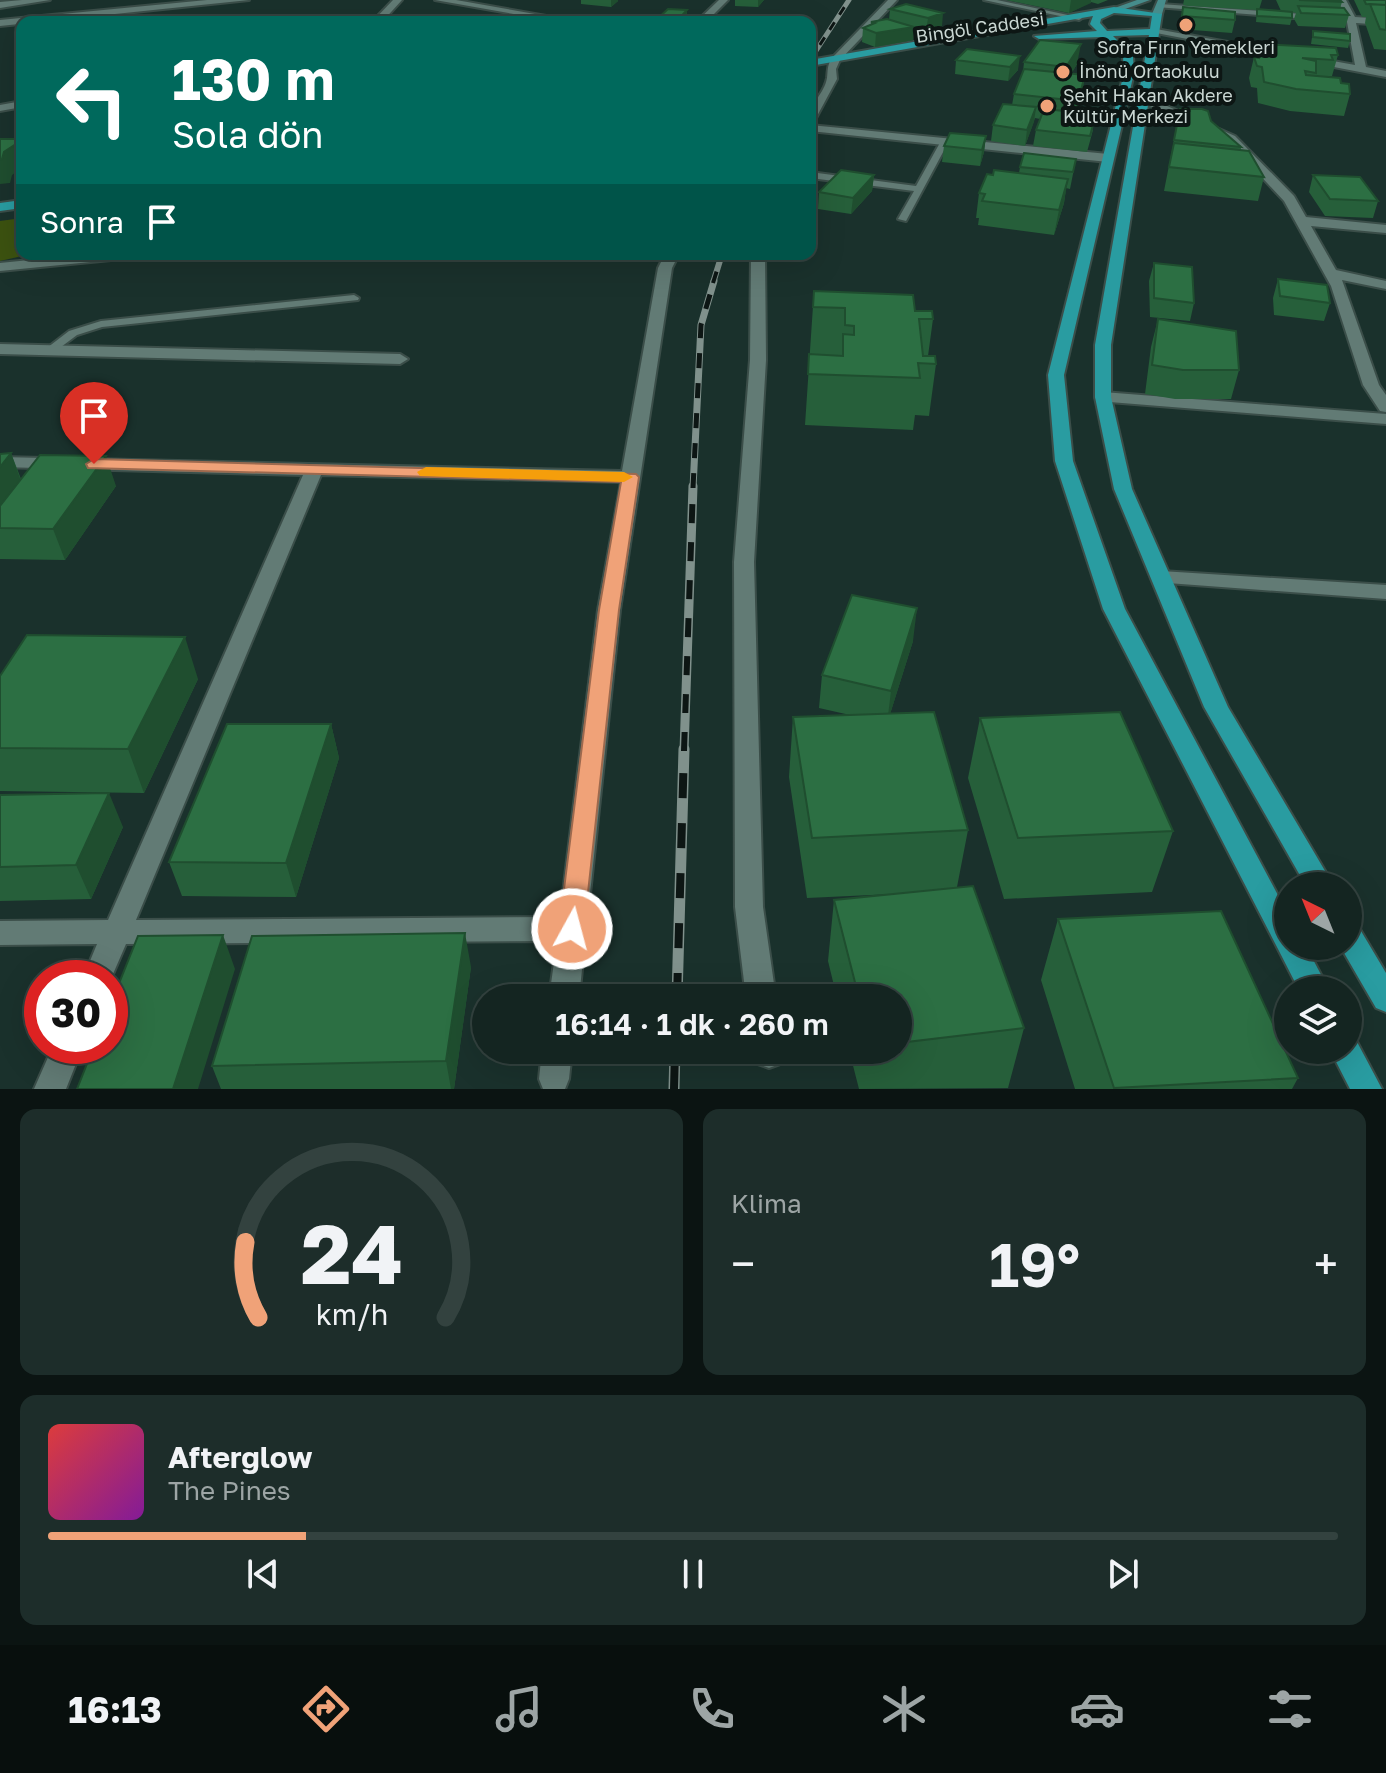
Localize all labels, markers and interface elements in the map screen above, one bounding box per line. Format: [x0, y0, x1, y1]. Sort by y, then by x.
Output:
street label: Bingöl Caddesi [914, 7, 1045, 47]
marker: Sofra Fırın Yemekleri [1177, 16, 1195, 34]
place label: Sofra Fırın Yemekleri [1097, 36, 1275, 58]
text: 130 m [172, 45, 334, 112]
icon: left [40, 48, 144, 152]
place label: İnönü Ortaokulu [1079, 60, 1220, 82]
marker: İnönü Ortaokulu [1054, 63, 1072, 81]
place label: Şehit Hakan Akdere Kültür Merkezi [1063, 84, 1233, 127]
marker: Şehit Hakan Akdere Kültür Merkezi [1038, 97, 1056, 115]
text: Sola dön [172, 113, 323, 156]
icon: arrive [140, 200, 184, 244]
text: Sonra [40, 204, 124, 240]
pin [60, 382, 128, 464]
icon: arrive [72, 394, 116, 438]
north arrow [1274, 872, 1362, 960]
map controls [1274, 872, 1362, 1064]
position arrow [530, 887, 614, 971]
speed limit sign: 30 [24, 960, 128, 1064]
button: layers [1274, 976, 1362, 1064]
text: 16:14 · 1 dk · 260 m [555, 1006, 829, 1042]
text: Klima [731, 1188, 802, 1219]
text: 24 [300, 1202, 403, 1302]
text: 19° [989, 1228, 1080, 1300]
text: − [731, 1237, 755, 1290]
text: + [1314, 1237, 1338, 1290]
text: km/h [315, 1297, 388, 1331]
text: Afterglow [168, 1439, 312, 1475]
text: The Pines [168, 1475, 291, 1506]
icon: previous [241, 1552, 285, 1596]
icon: pause [671, 1552, 715, 1596]
icon: next [1101, 1552, 1145, 1596]
icon: directions [298, 1681, 354, 1737]
icon: music [491, 1681, 547, 1737]
icon: phone [684, 1681, 740, 1737]
icon: climate [876, 1681, 932, 1737]
icon: car [1069, 1681, 1125, 1737]
icon: filters [1262, 1681, 1318, 1737]
text: 16:13 [68, 1688, 162, 1731]

